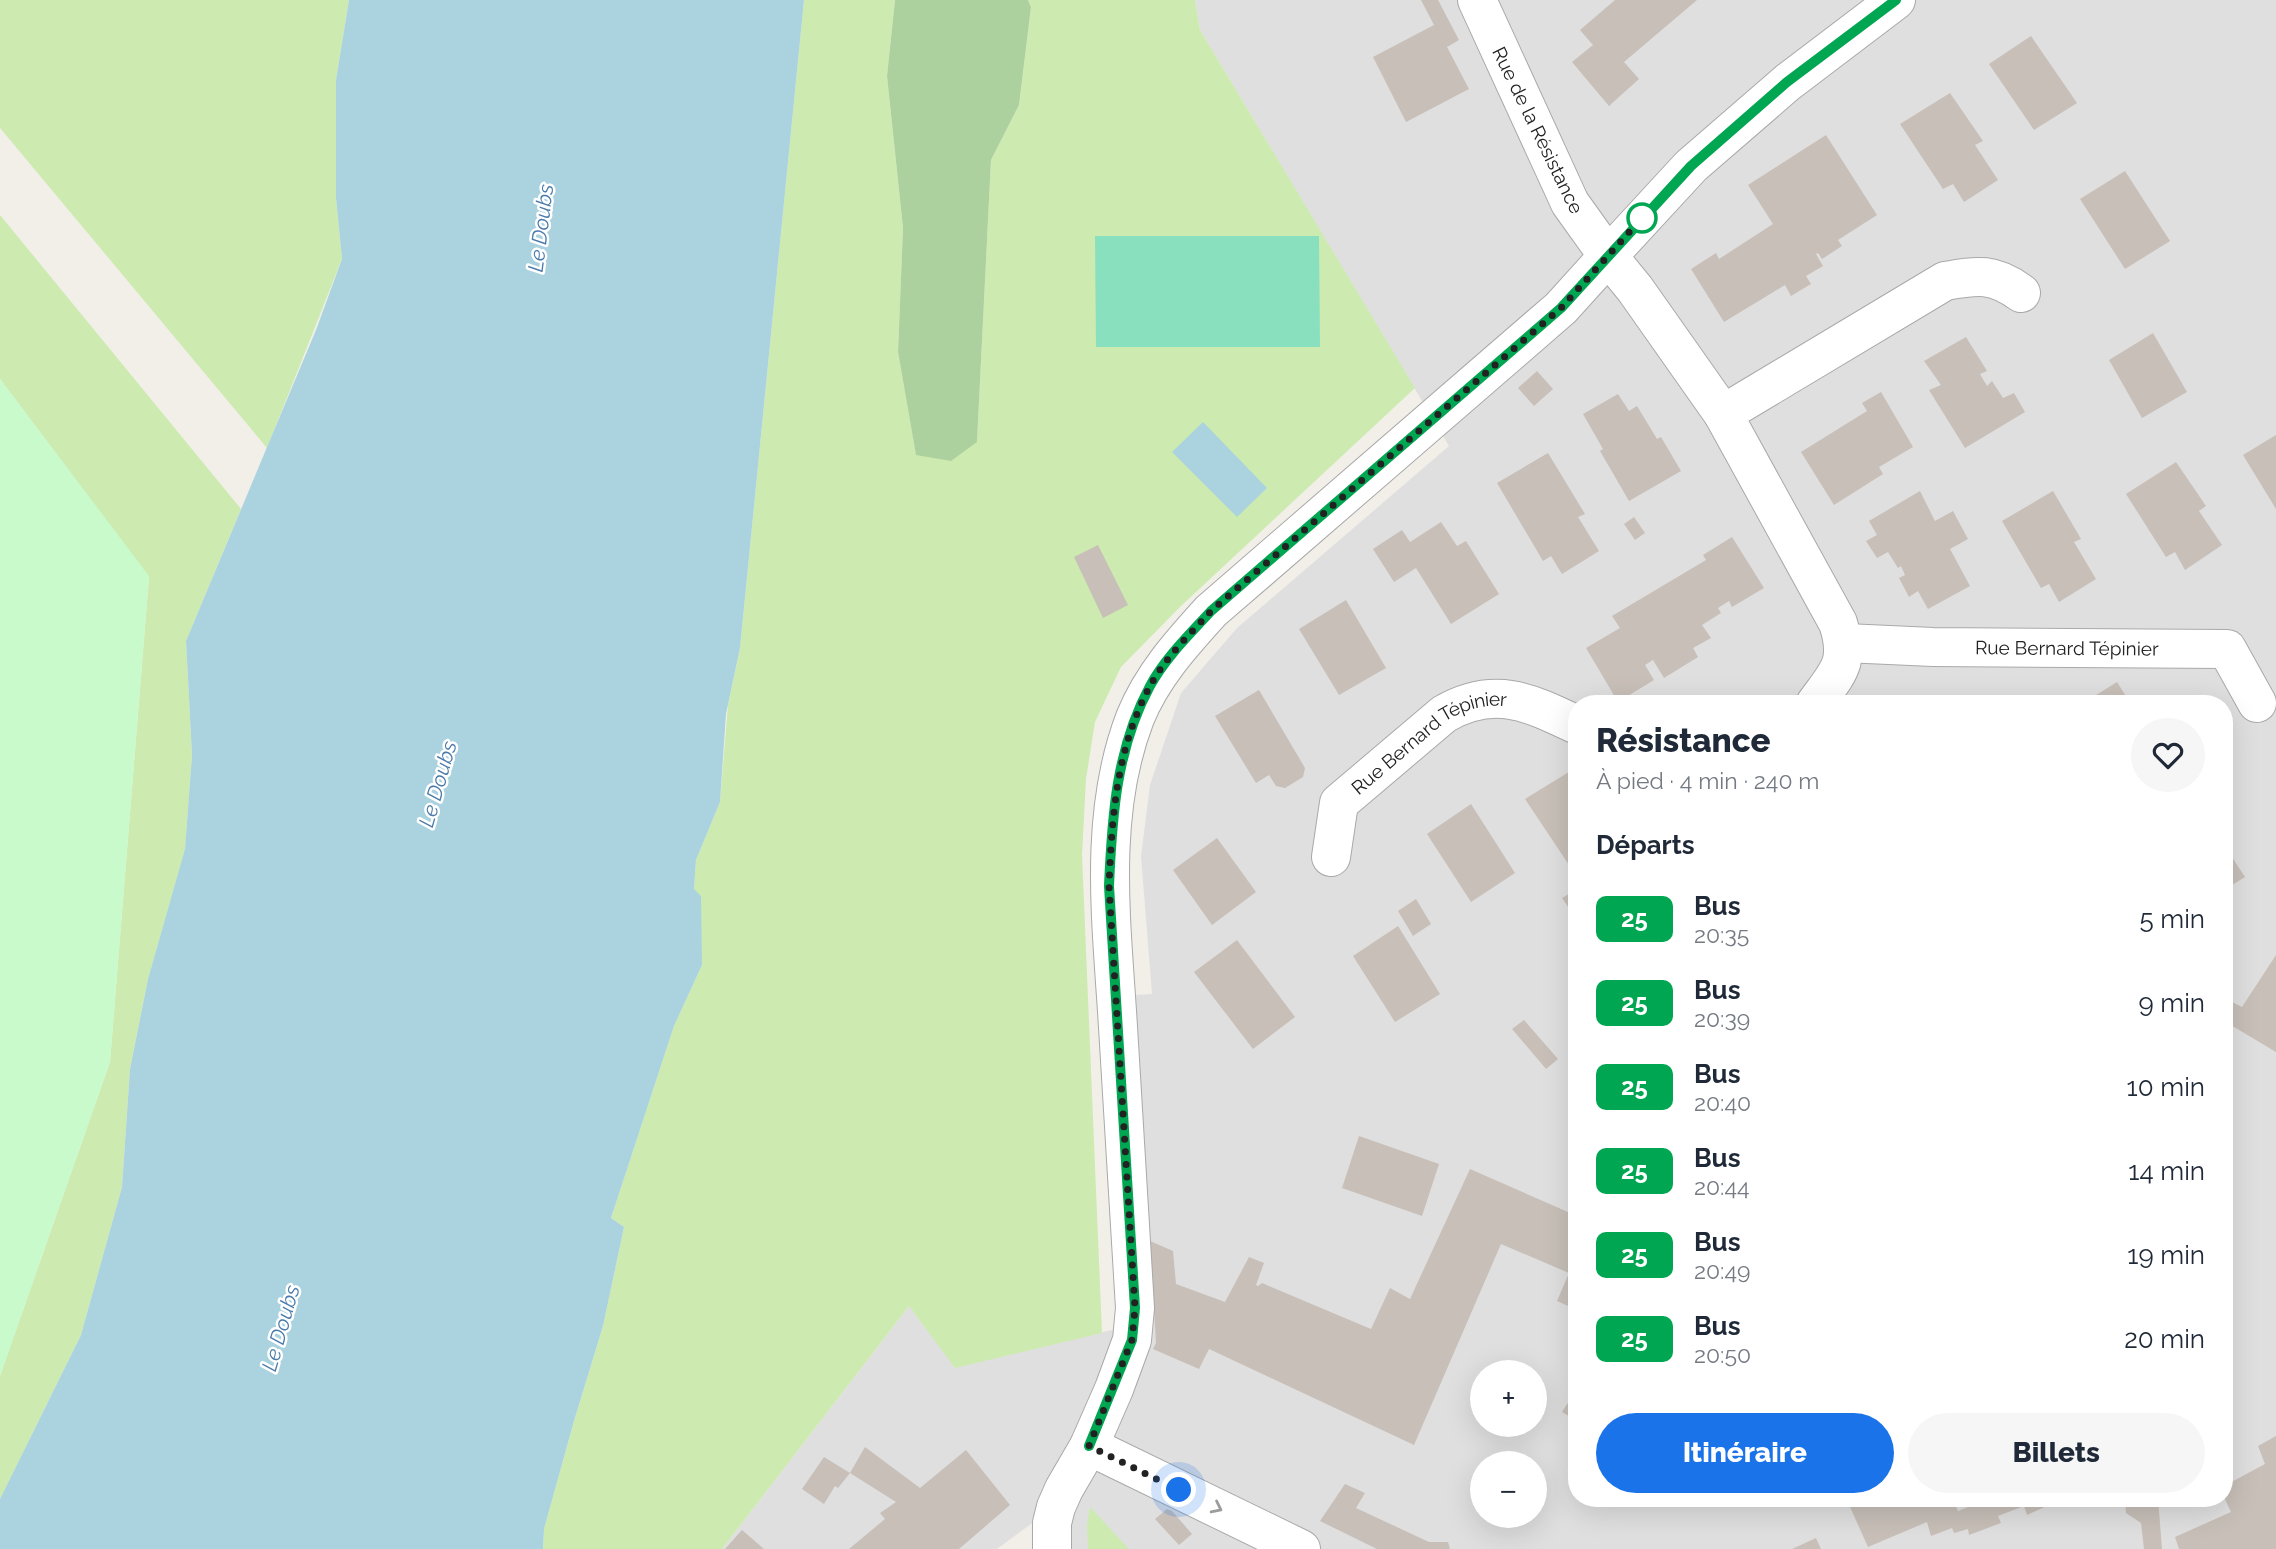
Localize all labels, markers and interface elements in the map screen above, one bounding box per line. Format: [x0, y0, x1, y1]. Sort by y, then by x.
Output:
street label: Rue de la Résistance [1488, 43, 1588, 217]
water label: Le Doubs [523, 182, 558, 273]
unlabelled marker [1627, 203, 1657, 233]
street label: Rue Bernard Tépinier [1975, 636, 2159, 660]
street label: Rue Bernard Tépinier [1347, 688, 1508, 799]
button: heart [2131, 718, 2205, 792]
text: Résistance [1596, 721, 1770, 760]
water label: Le Doubs [413, 738, 462, 830]
text: À pied · 4 min · 240 m [1596, 767, 1819, 794]
text: Départs [1596, 830, 1695, 860]
text: Bus [1694, 891, 1741, 921]
text: 25 [1621, 904, 1648, 933]
text: 5 min [2139, 904, 2205, 934]
text: 20:35 [1694, 921, 1749, 948]
text: Bus [1694, 975, 1741, 1005]
text: 25 [1621, 988, 1648, 1017]
text: 9 min [2138, 988, 2205, 1018]
text: 20:39 [1694, 1005, 1750, 1032]
text: Bus [1694, 1059, 1741, 1089]
text: 25 [1621, 1072, 1648, 1101]
text: 10 min [2127, 1072, 2205, 1102]
text: 20:40 [1694, 1089, 1751, 1116]
text: Bus [1694, 1143, 1741, 1173]
text: 25 [1621, 1156, 1648, 1185]
text: 14 min [2128, 1156, 2205, 1186]
text: 20:44 [1694, 1173, 1750, 1200]
text: Bus [1694, 1227, 1741, 1257]
text: 25 [1621, 1240, 1648, 1269]
text: 19 min [2127, 1240, 2205, 1270]
text: 20:49 [1694, 1257, 1750, 1284]
water label: Le Doubs [256, 1282, 305, 1374]
text: Bus [1694, 1311, 1741, 1341]
text: 25 [1621, 1324, 1648, 1353]
text: 20 min [2124, 1324, 2205, 1354]
text: 20:50 [1694, 1341, 1751, 1368]
map controls [1470, 1360, 1547, 1528]
button: + [1470, 1360, 1547, 1437]
button: Itinéraire [1596, 1413, 1894, 1493]
button: Billets [1908, 1413, 2205, 1493]
button: − [1470, 1451, 1547, 1528]
your location [1161, 1472, 1196, 1507]
one-way arrow [1210, 1500, 1222, 1514]

